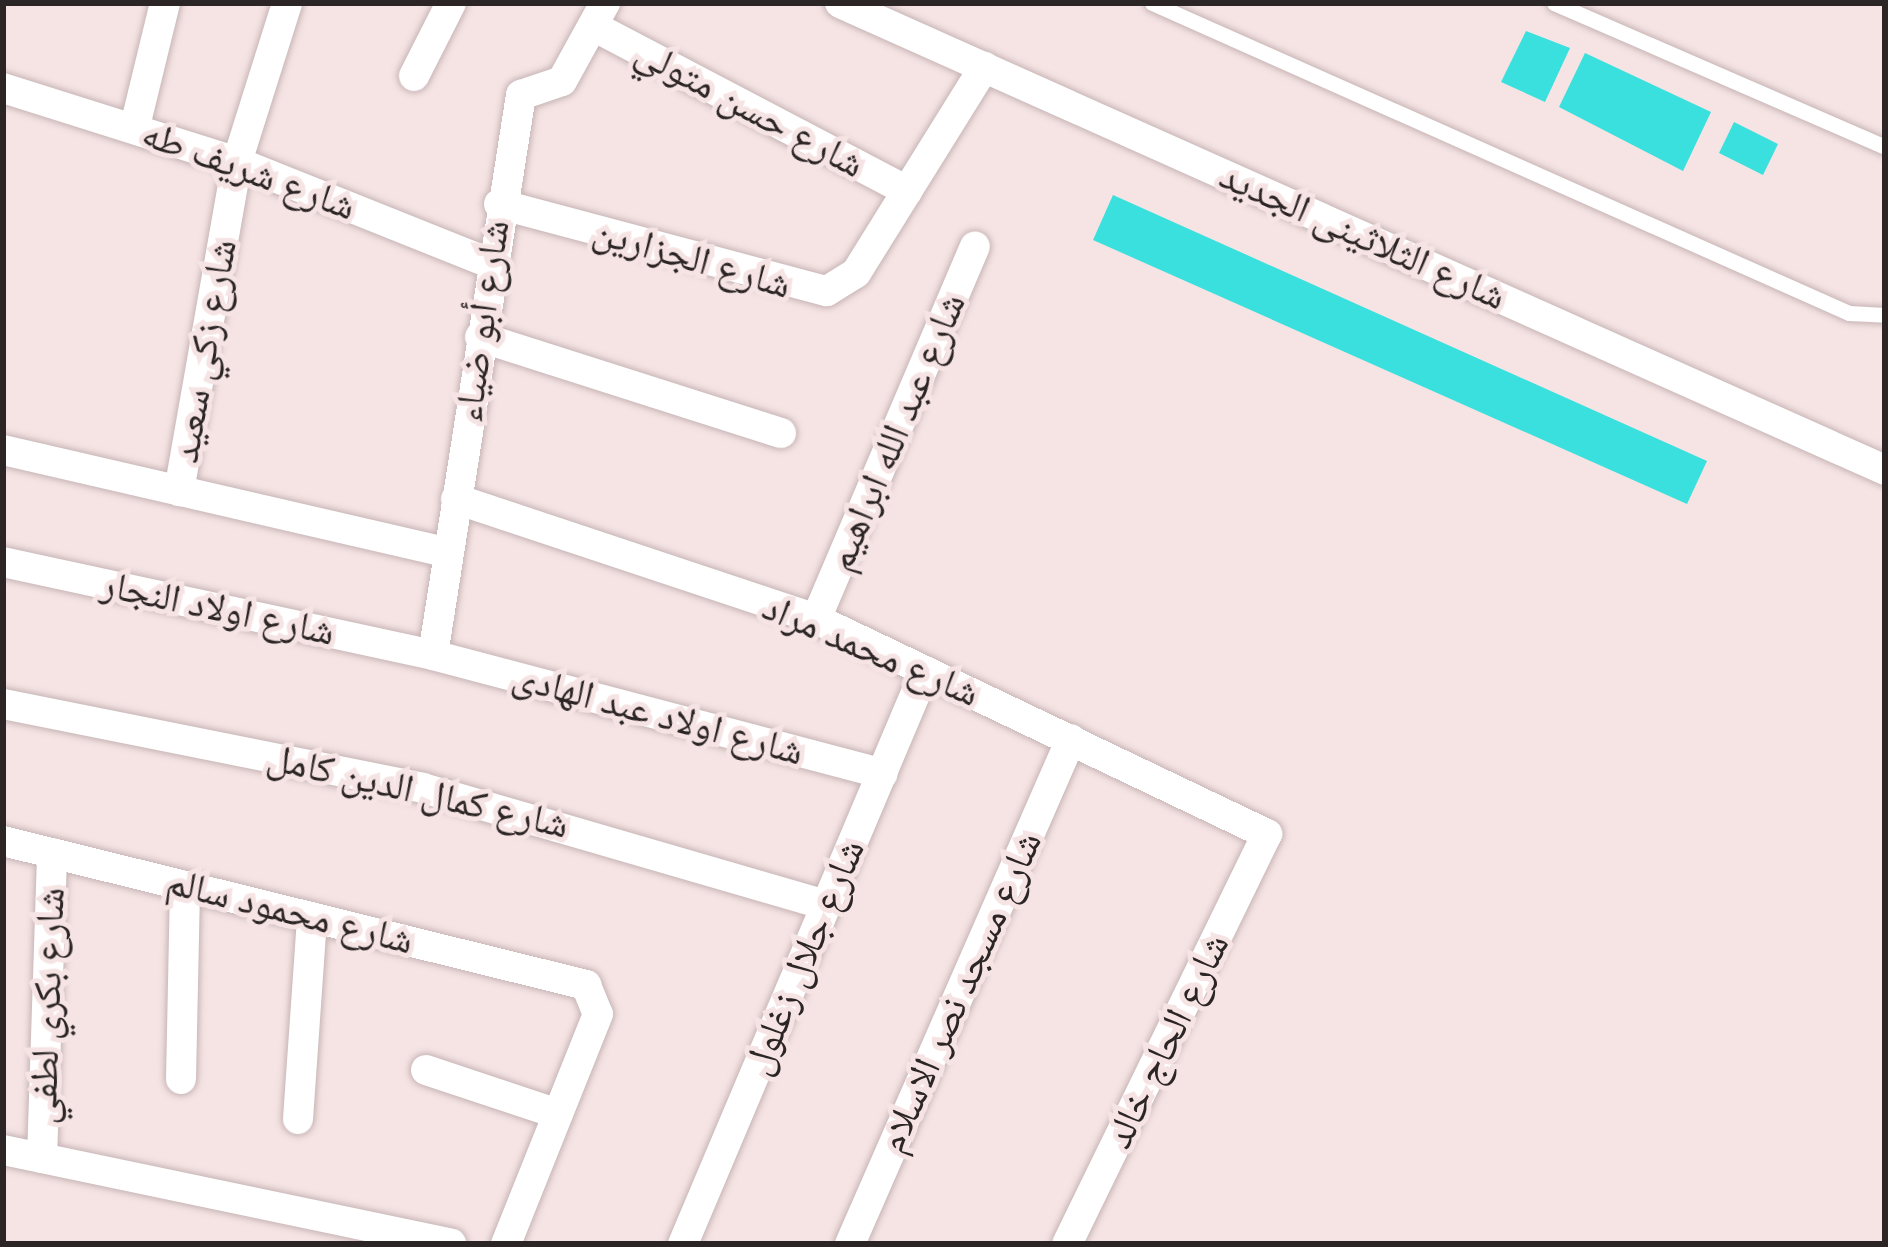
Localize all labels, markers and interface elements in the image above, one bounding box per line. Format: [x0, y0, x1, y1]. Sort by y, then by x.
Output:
street label: شارع حسن متولي [628, 28, 872, 188]
street label: شارع شريف طه [136, 110, 362, 230]
street label: شارع الثلاثينى الجديد [1213, 152, 1513, 320]
street label: شارع الجزارين [588, 207, 796, 309]
street label: شارع أبو ضياء [445, 217, 519, 425]
street label: شارع زكي سعيد [161, 236, 247, 466]
street label: شارع عبد الله ابراهيم [816, 286, 976, 578]
street label: شارع اولاد النجار [97, 560, 339, 656]
street label: شارع محمد مراد [756, 583, 986, 717]
street label: شارع اولاد عبد الهادى [507, 653, 809, 775]
street label: شارع كمال الدين كامل [263, 734, 573, 848]
street label: شارع مسجد نصر الاسلام [868, 824, 1052, 1160]
street label: شارع جلال زغلول [733, 832, 875, 1082]
street label: شارع محمود سالم [162, 858, 418, 964]
street label: شارع بكري لطفي [19, 887, 75, 1125]
street label: شارع الحاج خالد [1095, 926, 1239, 1156]

